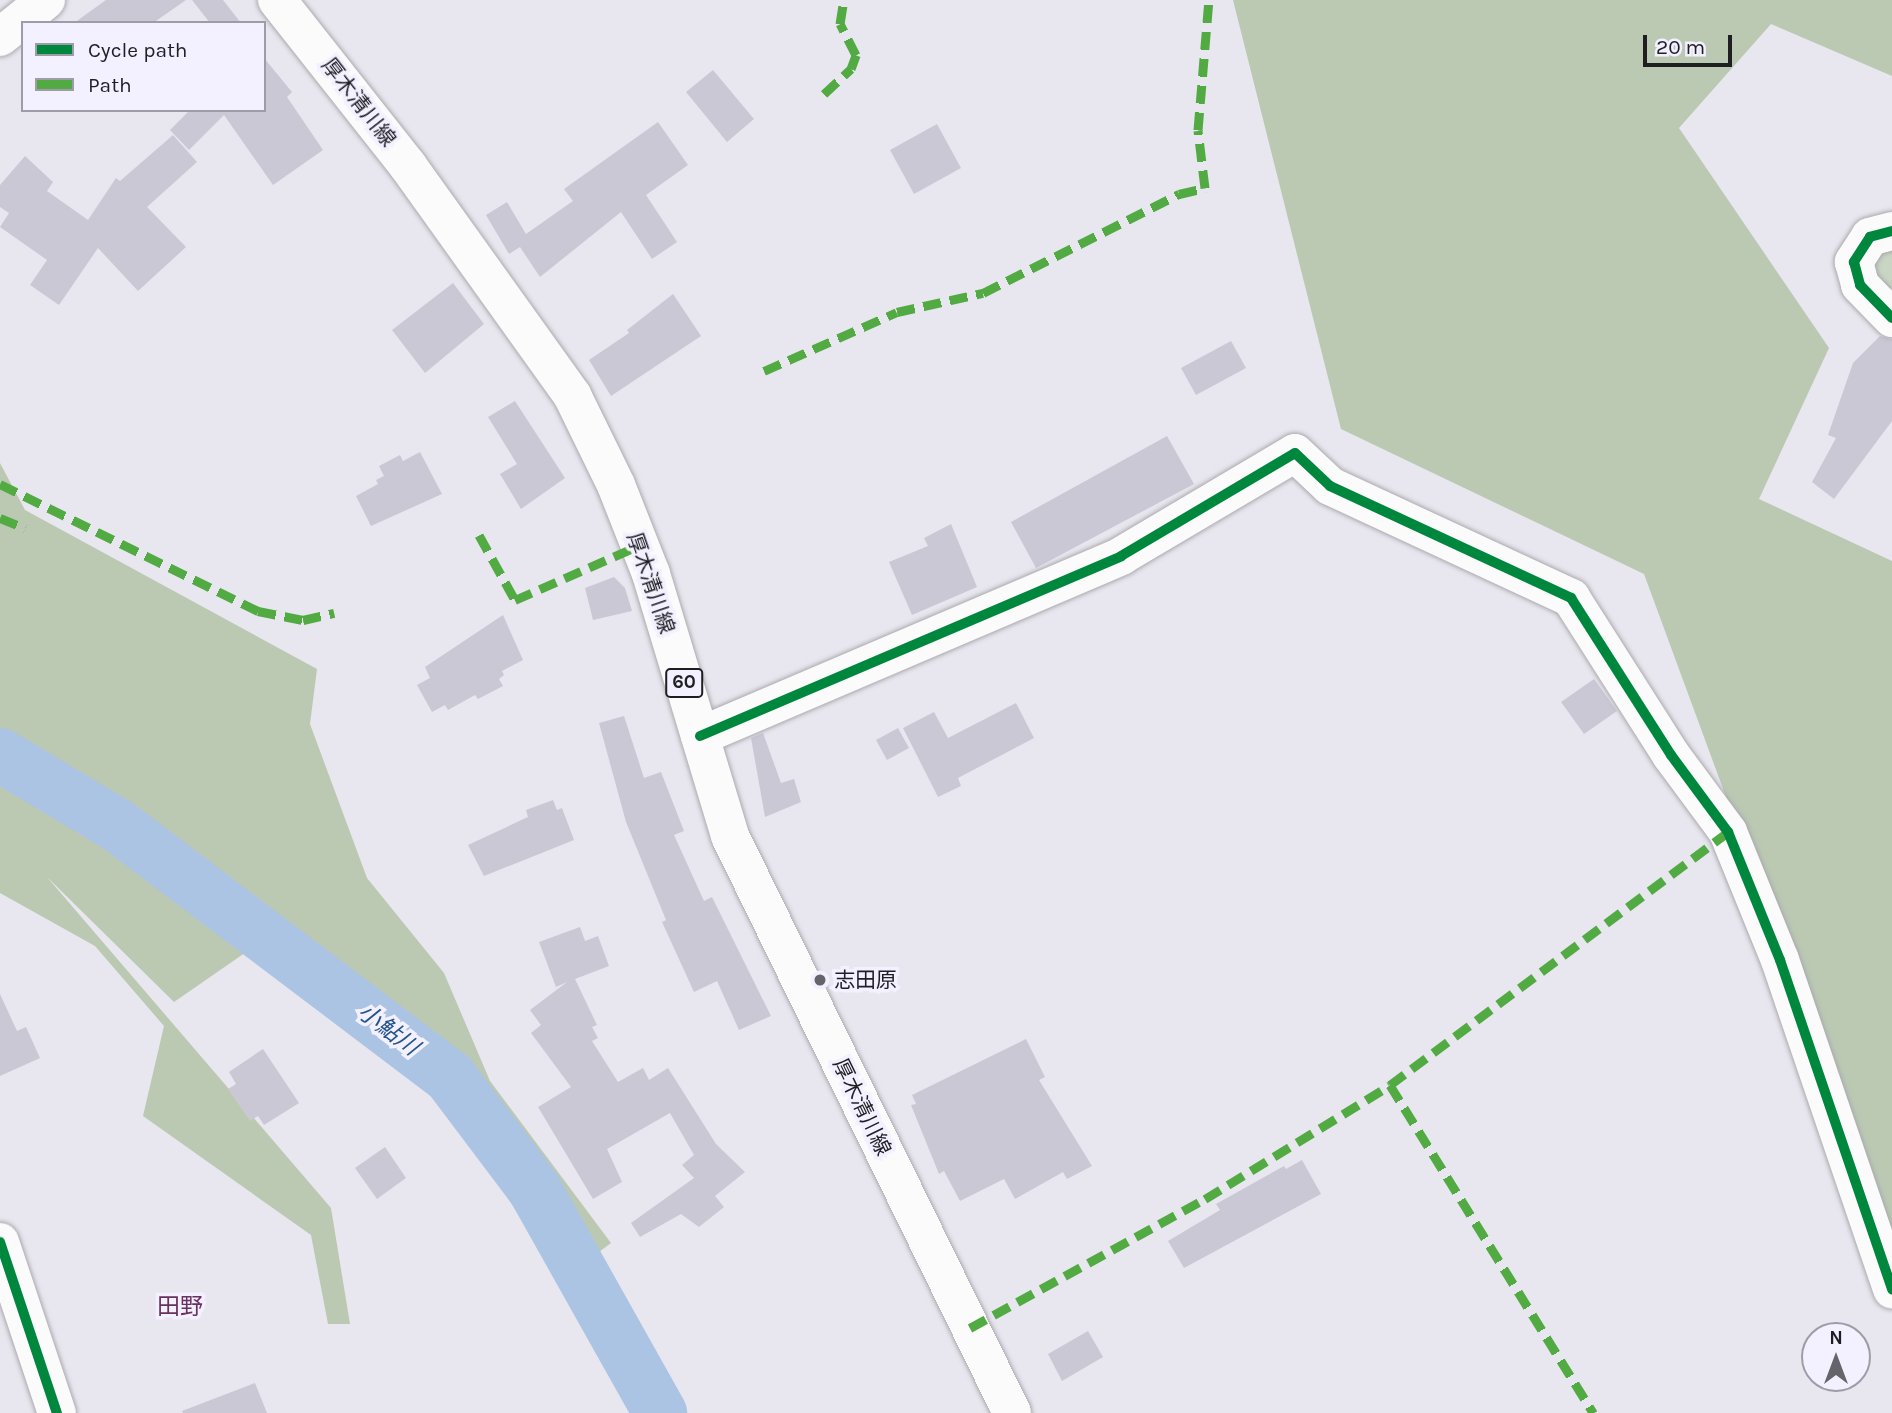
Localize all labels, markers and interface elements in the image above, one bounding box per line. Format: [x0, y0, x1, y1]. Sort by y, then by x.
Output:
legend [21, 21, 266, 112]
scale bar [1647, 21, 1736, 65]
text: 20 m [1656, 35, 1705, 59]
text: Cycle path [88, 38, 188, 62]
street label: 厚木清川線 [317, 53, 401, 151]
text: Path [88, 73, 132, 97]
street label: 厚木清川線 [622, 529, 680, 637]
road number: 60 [665, 668, 703, 698]
place label: 志田原 [834, 967, 897, 993]
marker: 志田原 [812, 972, 828, 988]
water label: 小鮎川 [352, 998, 424, 1062]
street label: 厚木清川線 [828, 1054, 896, 1160]
district label: 田野 [157, 1293, 203, 1321]
north arrow [1801, 1322, 1871, 1392]
text: N [1829, 1327, 1843, 1349]

